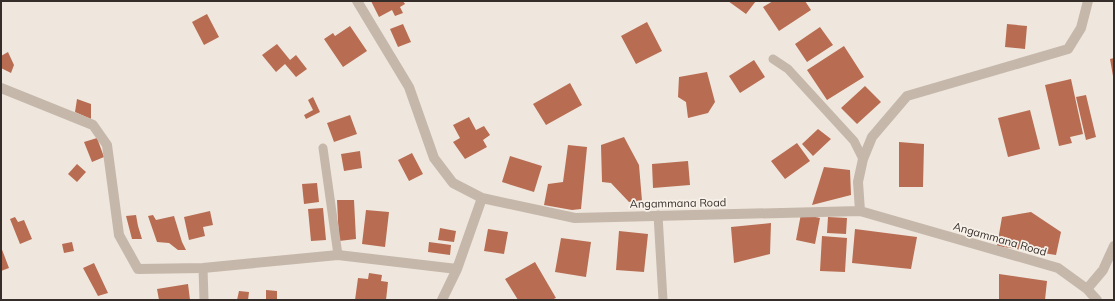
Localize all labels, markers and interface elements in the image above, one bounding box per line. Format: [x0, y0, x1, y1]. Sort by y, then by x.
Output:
street label: Angammana Road [630, 195, 726, 211]
street label: Angammana Road [952, 219, 1048, 259]

